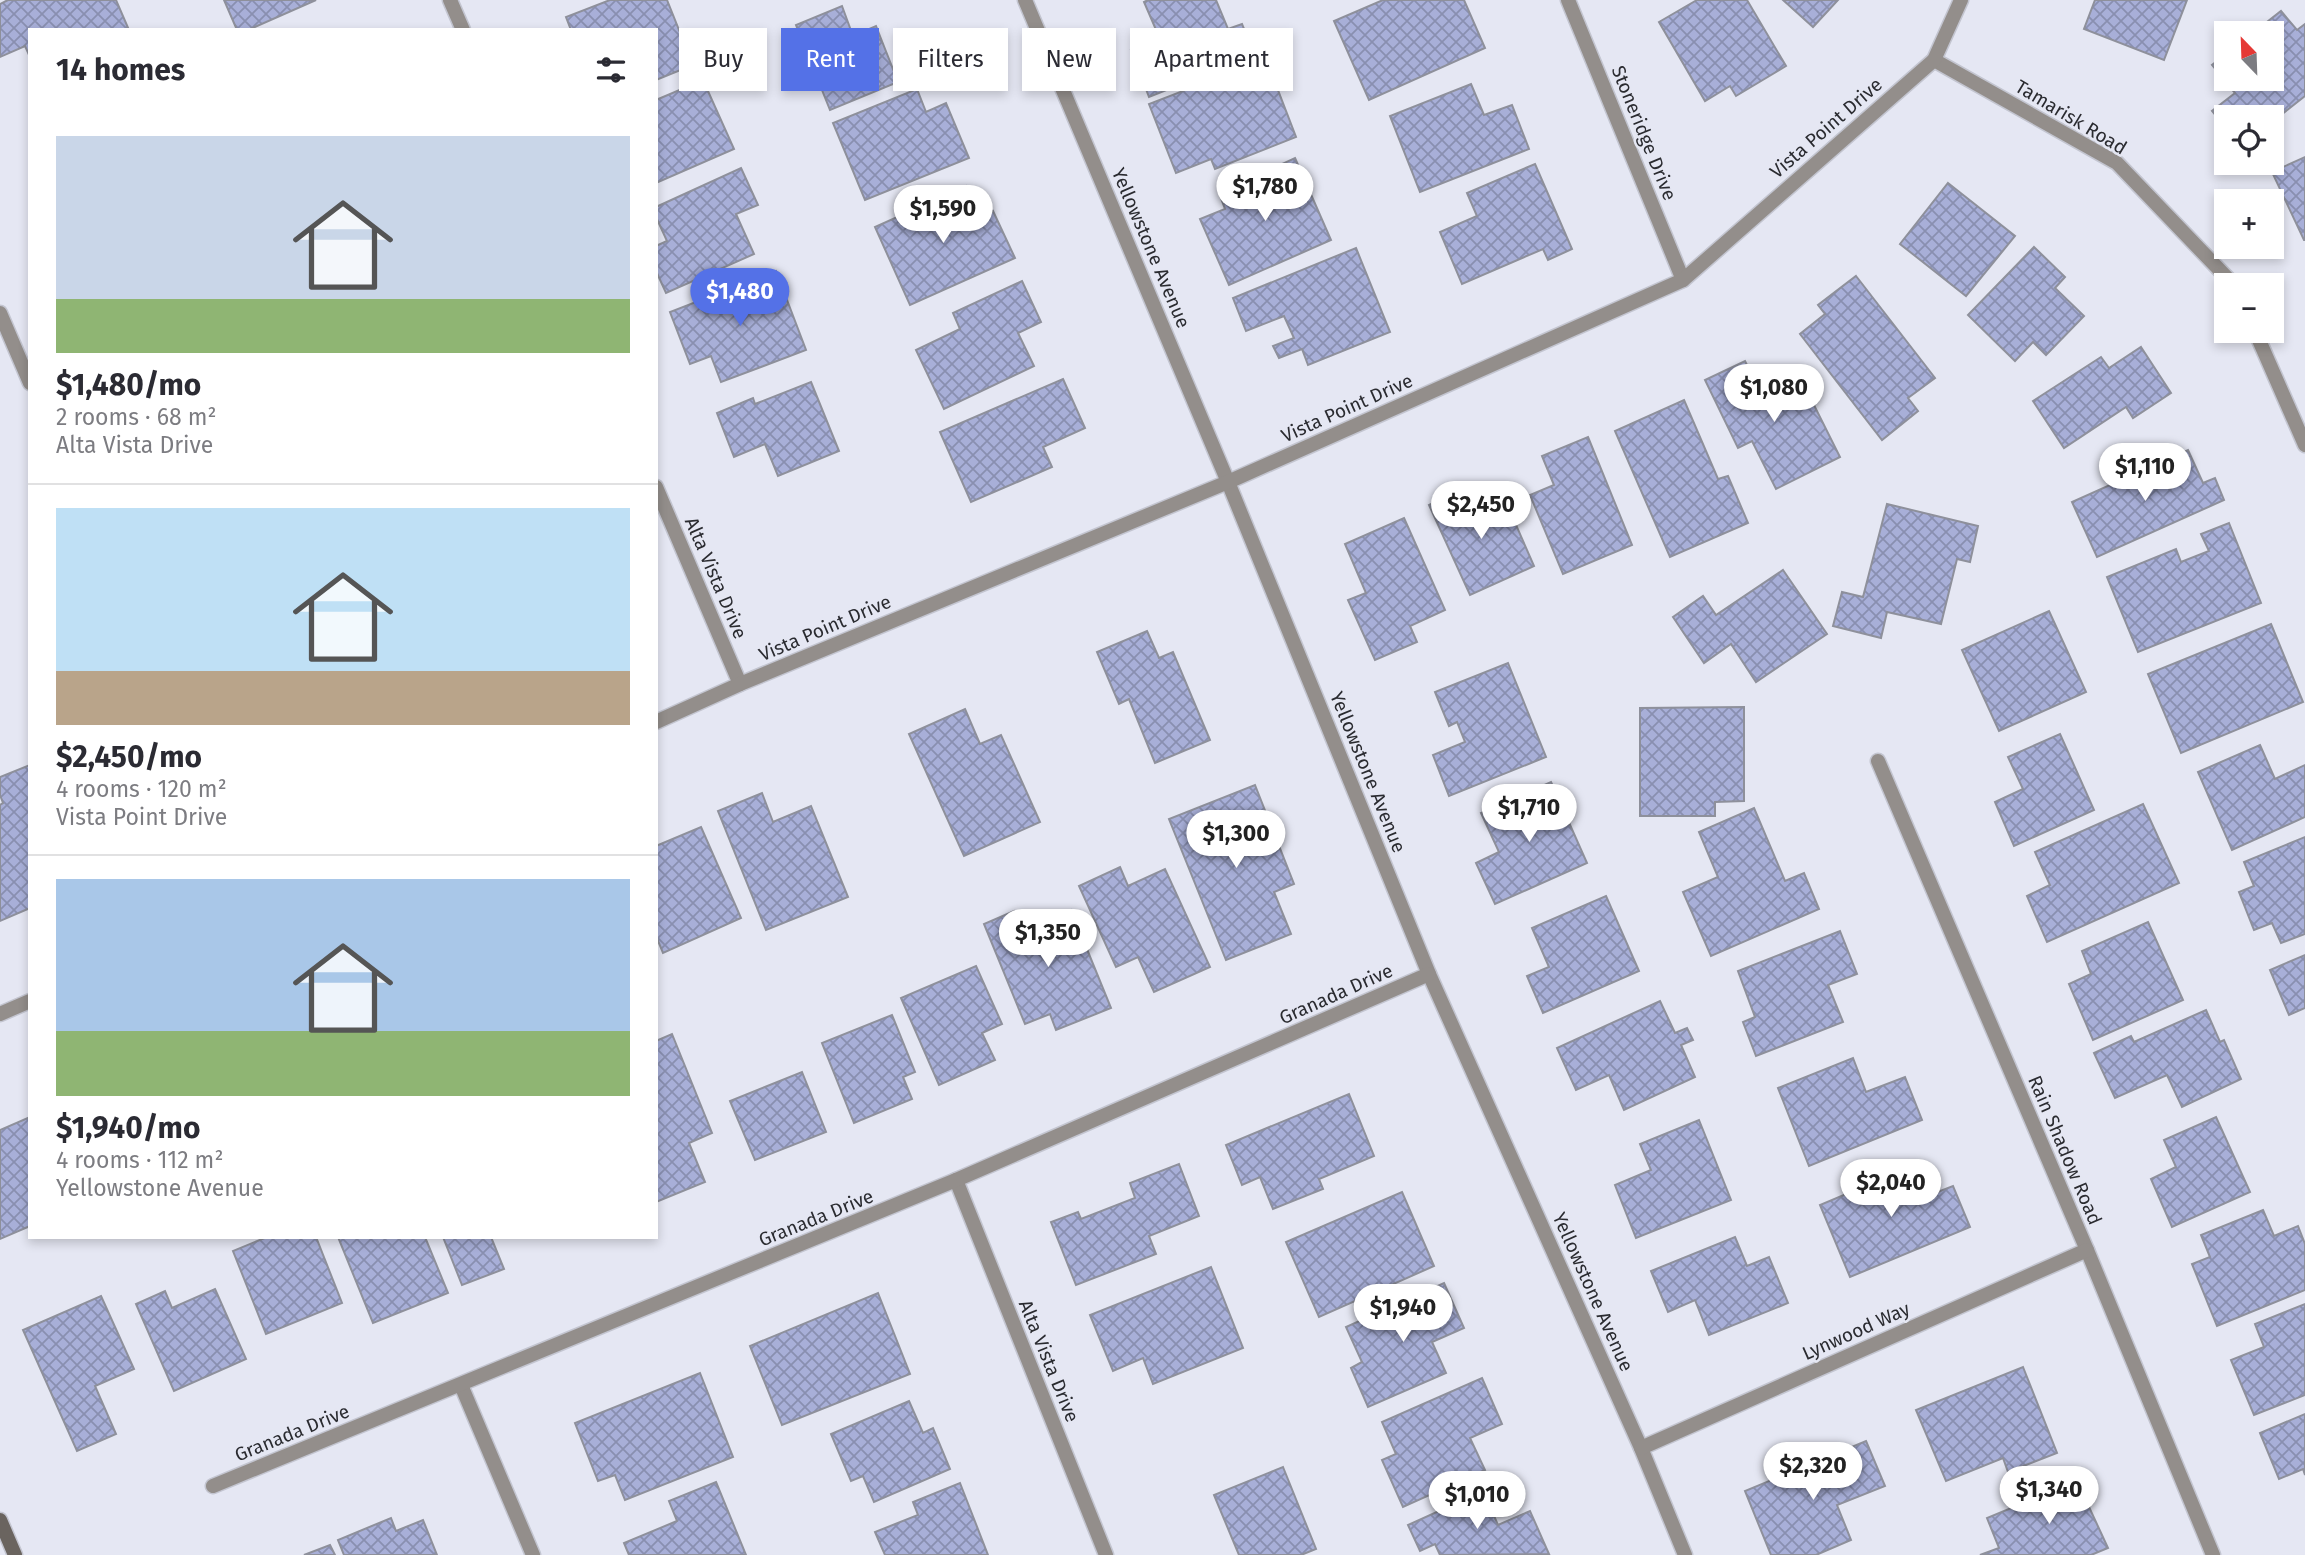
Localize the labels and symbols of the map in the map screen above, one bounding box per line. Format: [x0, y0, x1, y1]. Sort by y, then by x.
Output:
north arrow [2214, 21, 2284, 91]
street label: Stoneridge Drive [1607, 62, 1681, 204]
street label: Vista Point Drive [1765, 73, 1887, 183]
street label: Tamarisk Road [2011, 75, 2131, 159]
pin: $1,780 [1208, 164, 1322, 223]
street label: Yellowstone Avenue [1107, 165, 1195, 331]
pin: $1,590 [886, 186, 1000, 245]
pin: $1,480 [683, 268, 797, 328]
pin: $1,080 [1717, 364, 1831, 424]
street label: Vista Point Drive [1278, 369, 1416, 447]
pin: $1,110 [2088, 444, 2202, 503]
pin: $2,450 [1424, 482, 1538, 541]
street label: Alta Vista Drive [680, 514, 752, 642]
street label: Vista Point Drive [755, 590, 895, 666]
street label: Yellowstone Avenue [1325, 688, 1411, 856]
pin: $1,710 [1472, 784, 1586, 844]
pin: $1,300 [1179, 810, 1293, 870]
pin: $1,350 [991, 909, 1105, 969]
street label: Granada Drive [1276, 959, 1396, 1029]
street label: Rain Shadow Road [2023, 1072, 2107, 1228]
pin: $2,040 [1834, 1160, 1948, 1219]
street label: Granada Drive [755, 1185, 877, 1251]
street label: Yellowstone Avenue [1548, 1209, 1638, 1375]
pin: $1,940 [1346, 1284, 1460, 1344]
street label: Alta Vista Drive [1014, 1296, 1084, 1426]
street label: Lynwood Way [1799, 1297, 1914, 1365]
street label: Granada Drive [231, 1400, 353, 1466]
pin: $2,320 [1756, 1442, 1870, 1502]
pin: $1,340 [1992, 1466, 2106, 1526]
pin: $1,010 [1420, 1472, 1534, 1531]

